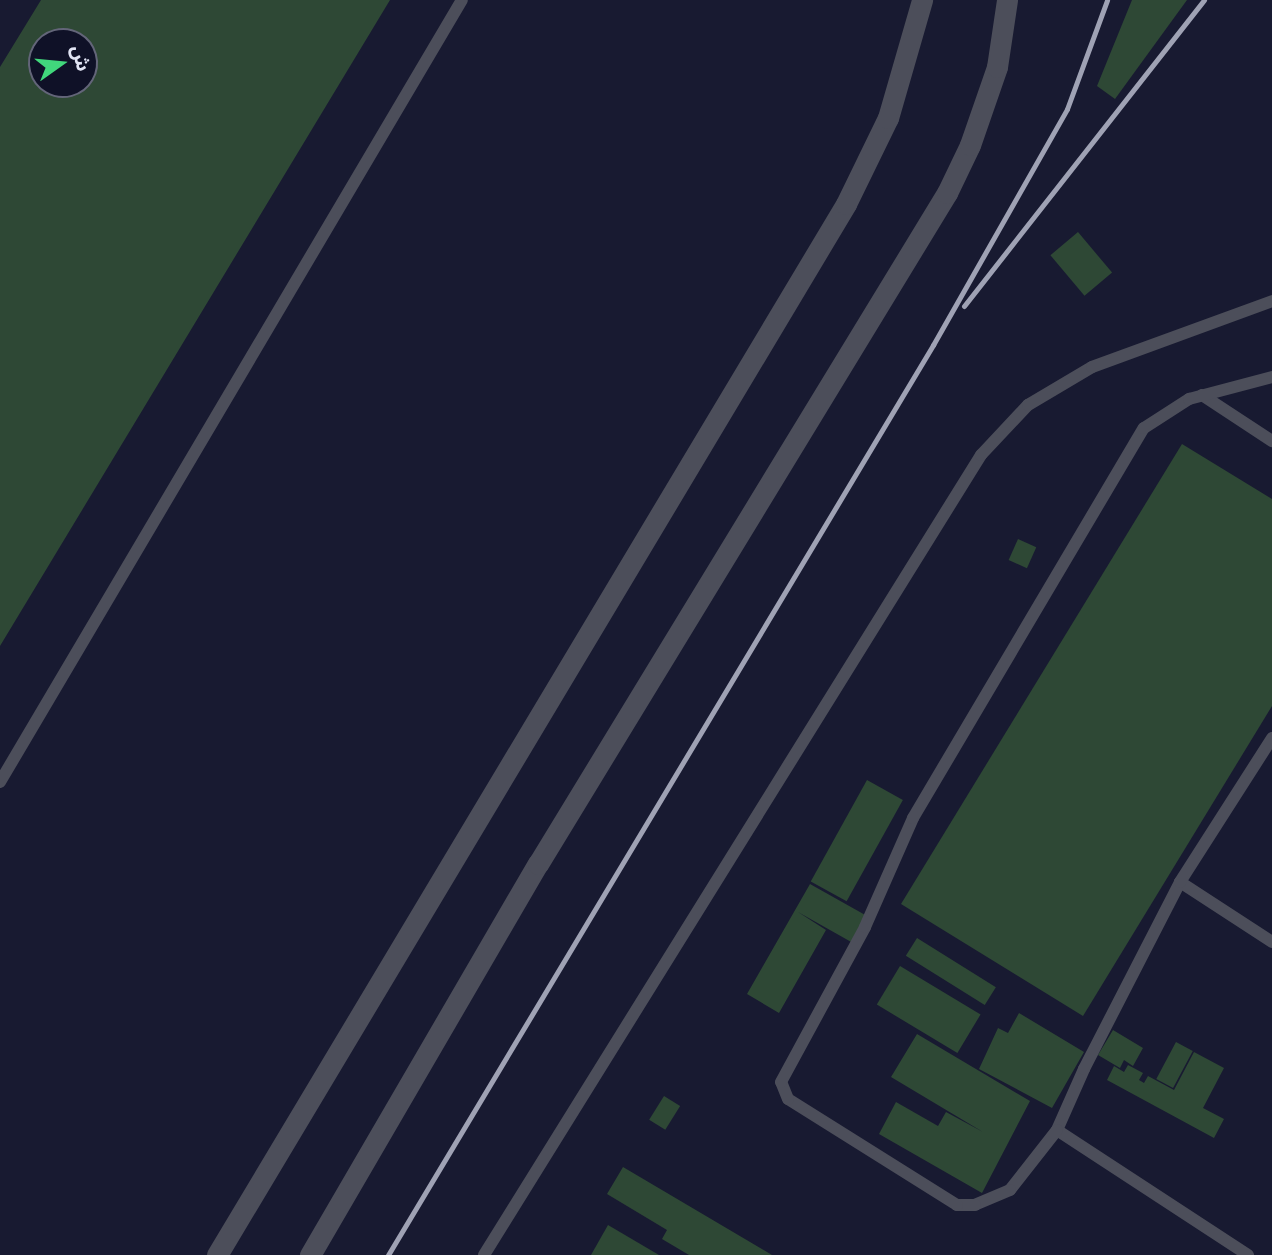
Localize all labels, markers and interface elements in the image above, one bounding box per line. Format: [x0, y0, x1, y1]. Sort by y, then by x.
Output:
north arrow [28, 28, 98, 98]
text: ش [66, 42, 96, 74]

